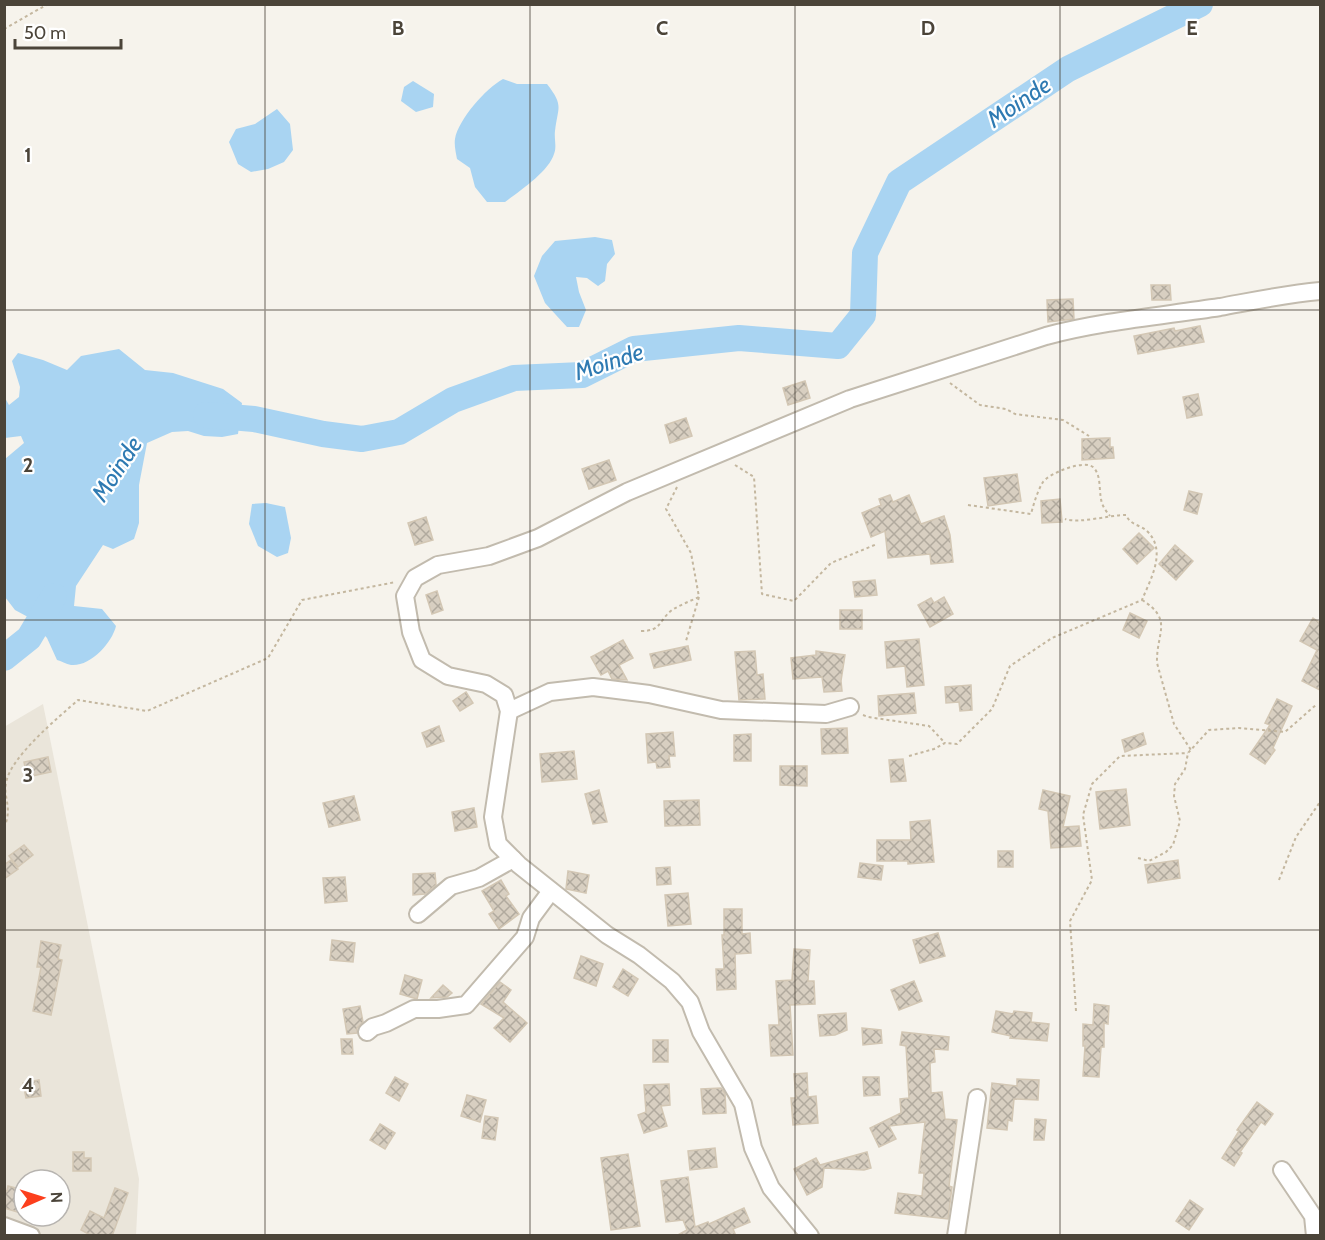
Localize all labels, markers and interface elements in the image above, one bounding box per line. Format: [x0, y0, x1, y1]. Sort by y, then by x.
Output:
scale bar [15, 12, 122, 50]
text: B [392, 16, 404, 40]
text: C [656, 16, 668, 40]
text: D [921, 16, 935, 40]
text: E [1186, 16, 1198, 40]
text: 50 m [24, 22, 66, 44]
water label: Moinde [980, 70, 1056, 134]
text: 1 [24, 143, 32, 167]
water label: Moinde [570, 337, 647, 387]
water label: Moinde [85, 431, 148, 507]
text: 2 [23, 453, 33, 477]
text: 3 [23, 763, 33, 787]
text: 4 [22, 1073, 34, 1097]
north arrow [12, 1168, 72, 1228]
text: N [47, 1191, 66, 1203]

